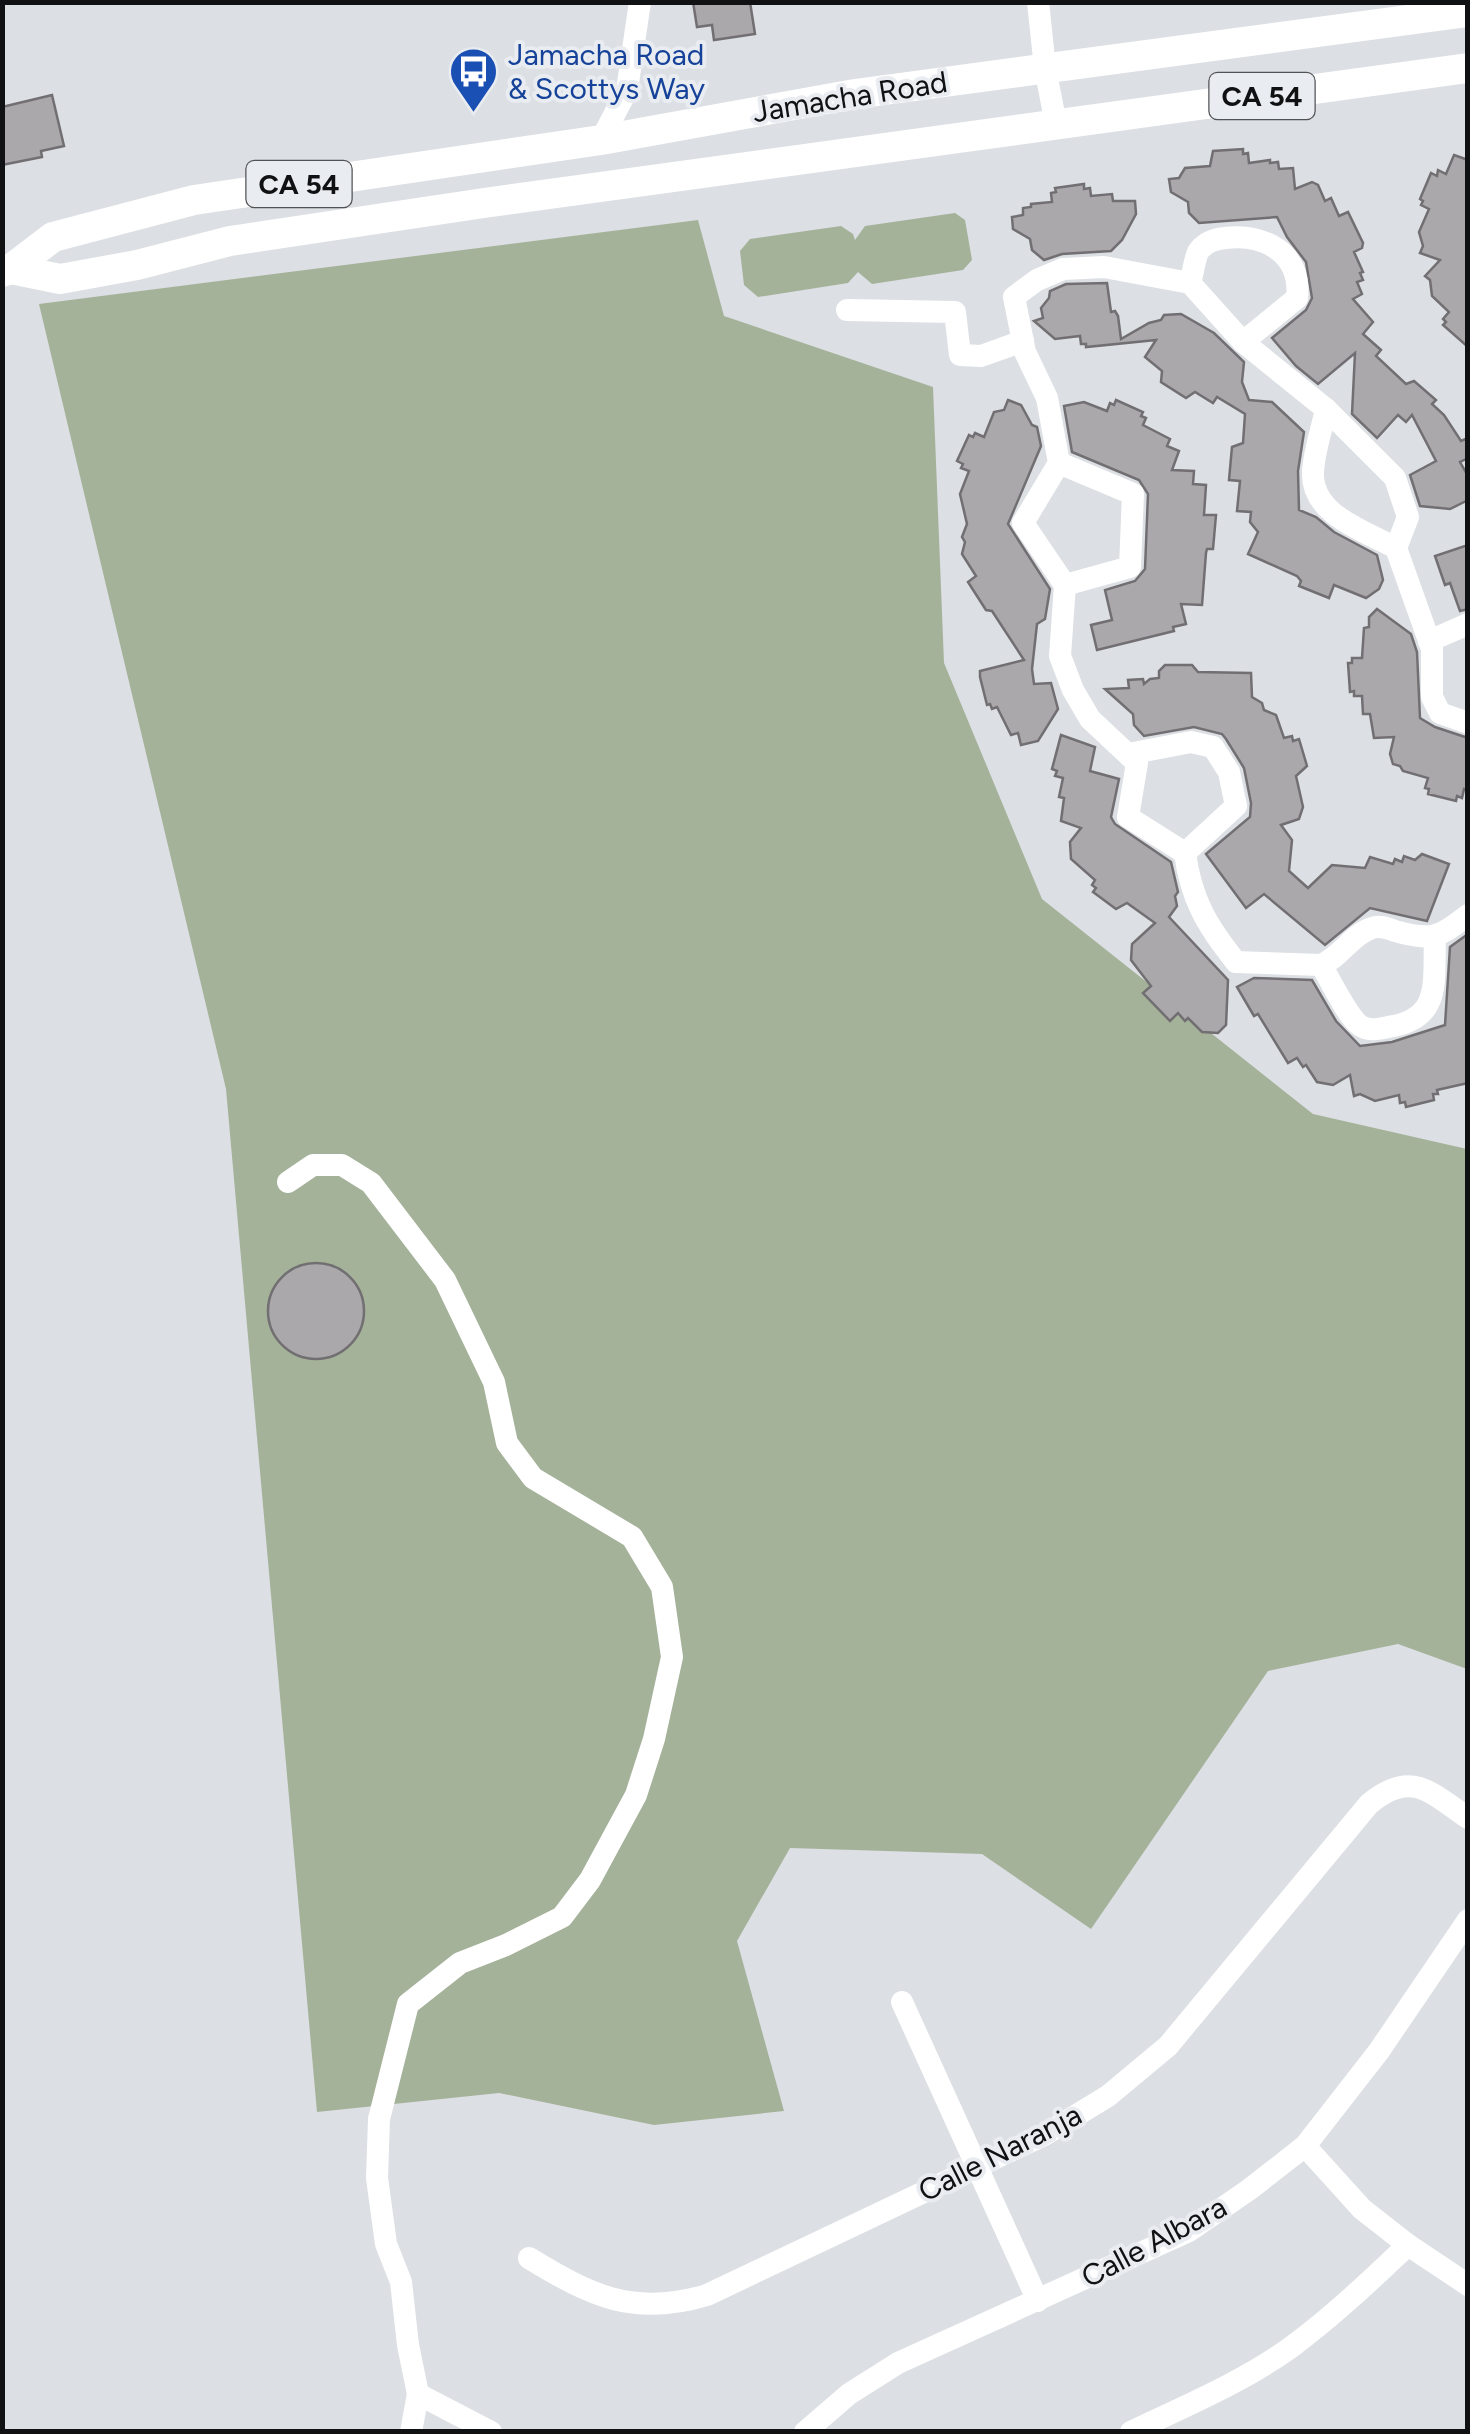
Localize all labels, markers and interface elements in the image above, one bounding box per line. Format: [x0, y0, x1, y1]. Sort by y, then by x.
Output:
place label: Jamacha Road & Scottys Way [508, 36, 705, 107]
bus stop icon: Jamacha Road & Scottys Way [447, 46, 499, 114]
street label: Jamacha Road [750, 63, 950, 130]
road number: CA 54 [1210, 73, 1314, 119]
road number: CA 54 [246, 161, 352, 207]
street label: Calle Naranja [912, 2096, 1087, 2209]
street label: Calle Albara [1075, 2188, 1233, 2295]

